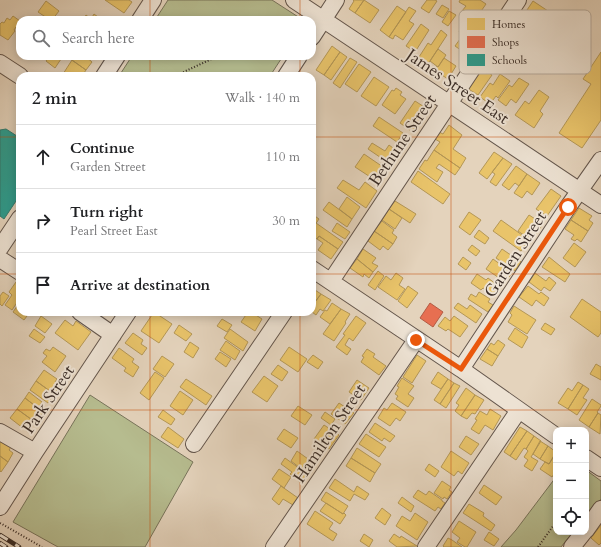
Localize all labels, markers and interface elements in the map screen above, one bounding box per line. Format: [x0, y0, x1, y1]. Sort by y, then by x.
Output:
legend [459, 10, 591, 74]
search box [16, 16, 316, 60]
text: Homes [492, 17, 525, 32]
icon: search [30, 27, 52, 49]
text: Search here [62, 28, 135, 48]
text: Shops [492, 35, 519, 50]
street label: James Street East [399, 42, 514, 130]
text: Schools [492, 53, 527, 68]
text: 2 min [32, 87, 77, 110]
text: Walk · 140 m [225, 89, 300, 107]
street label: Bethune Street [363, 89, 442, 191]
text: Continue [70, 138, 135, 158]
icon: ahead [32, 146, 54, 168]
text: 110 m [266, 148, 300, 166]
text: Garden Street [70, 158, 146, 176]
route start [559, 198, 577, 216]
text: Turn right [70, 202, 143, 222]
street label: Garden Street [479, 206, 552, 302]
icon: right [32, 210, 54, 232]
text: 30 m [272, 212, 300, 230]
text: Pearl Street East [70, 222, 158, 240]
icon: arrive [32, 274, 54, 296]
text: Arrive at destination [70, 275, 210, 295]
route end [407, 331, 425, 349]
street label: Park Street [17, 360, 80, 438]
street label: Hamilton Street [288, 379, 371, 487]
map controls [553, 427, 589, 535]
button: + [553, 427, 589, 463]
button: − [553, 463, 589, 499]
button: locate [553, 499, 589, 535]

